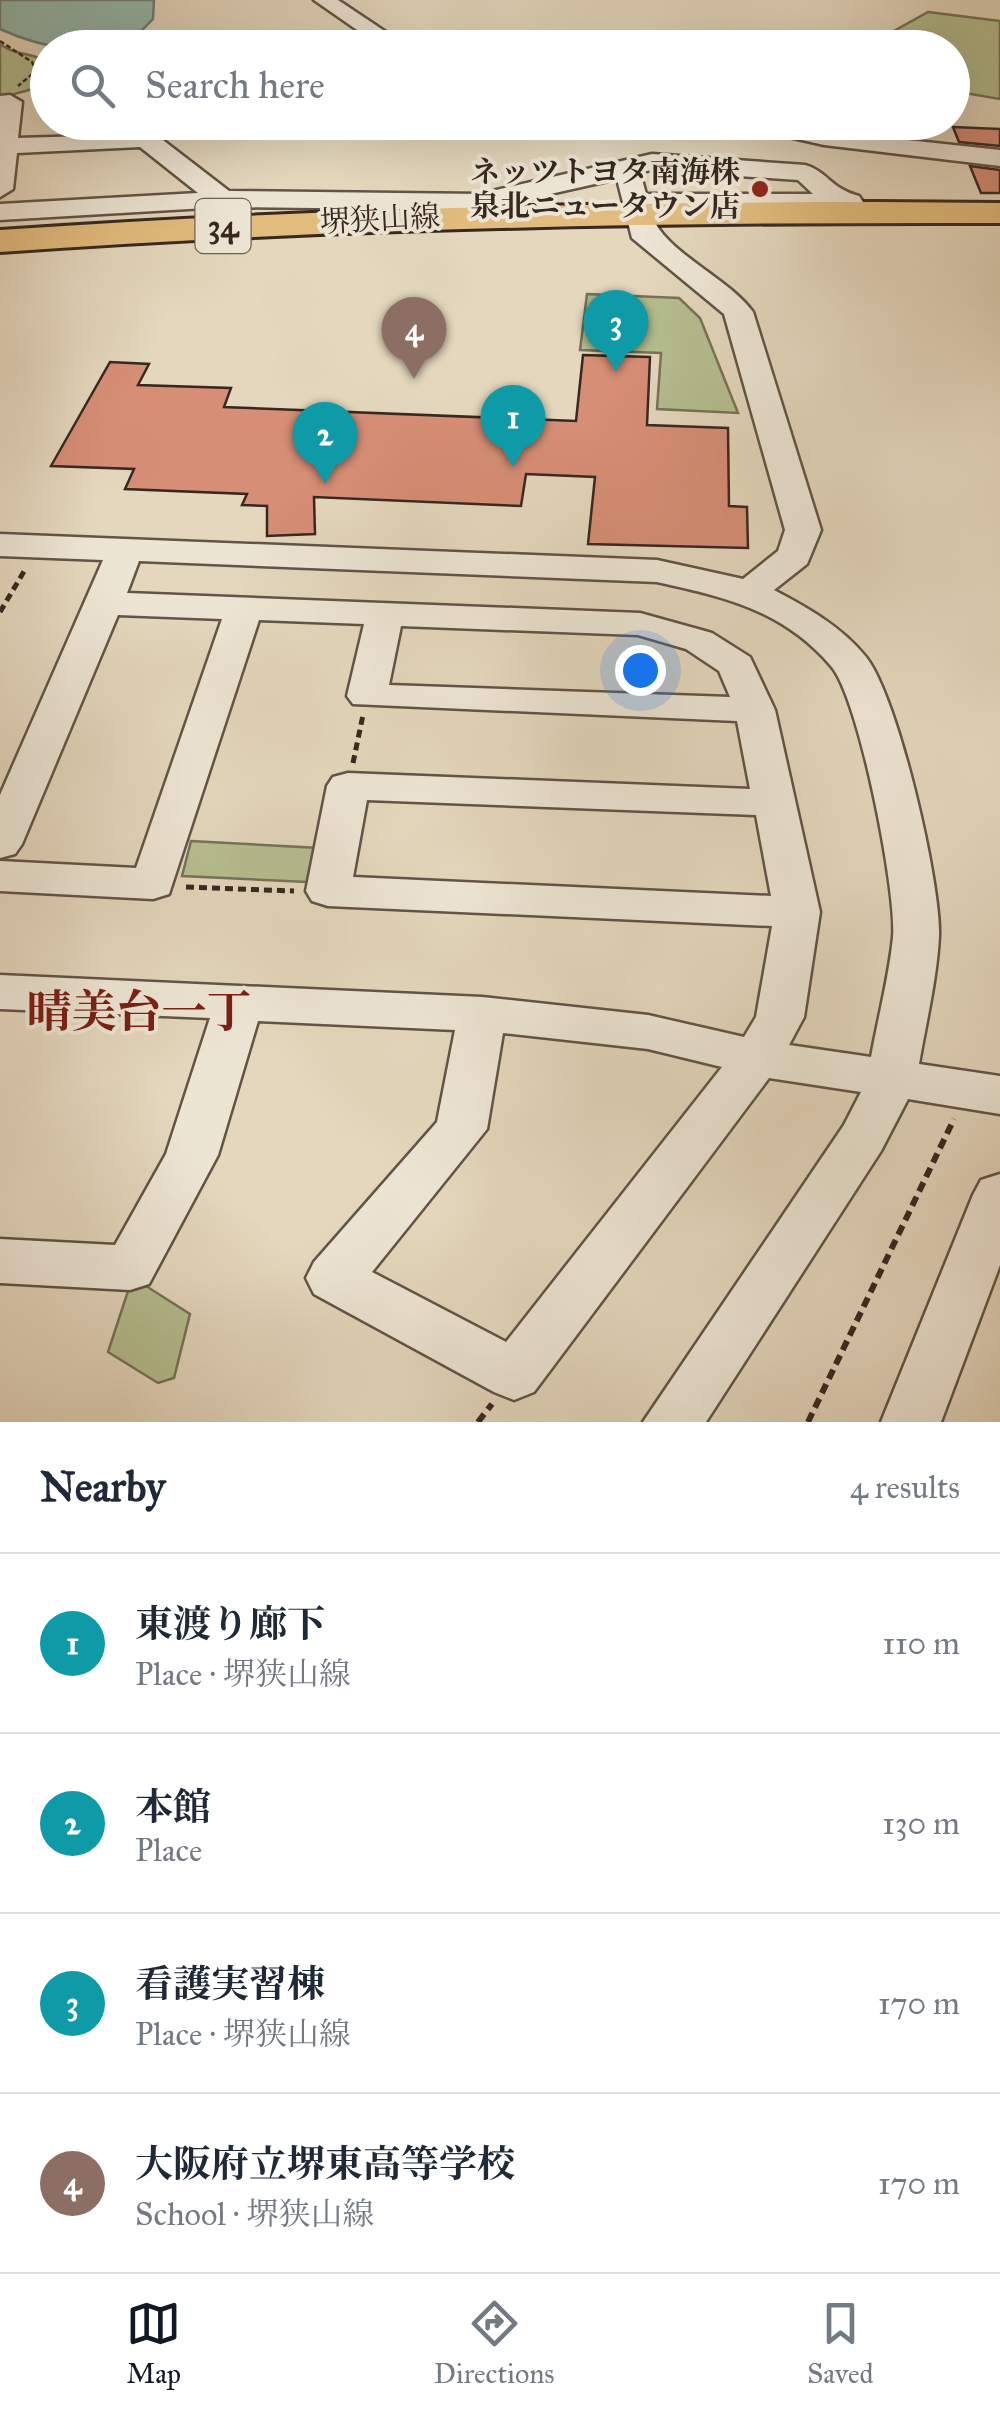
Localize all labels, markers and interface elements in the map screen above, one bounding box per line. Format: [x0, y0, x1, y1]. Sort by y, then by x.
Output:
search box [30, 30, 970, 140]
icon: search [65, 58, 120, 113]
text: Search here [145, 62, 325, 108]
place label: ネッツトヨタ南海株 泉北ニュータウン店 [470, 154, 740, 224]
marker: ネッツトヨタ南海株 泉北ニュータウン店 [749, 178, 771, 200]
street label: 堺狭山線 [319, 198, 441, 240]
road number: 34 [196, 199, 250, 253]
pin: 3 [584, 290, 648, 372]
pin: 4 [382, 296, 446, 379]
pin: 1 [480, 384, 546, 467]
pin: 2 [292, 402, 358, 484]
your location [615, 645, 666, 696]
district label: 晴美台一丁 [26, 984, 252, 1039]
text: Nearby [40, 1461, 165, 1513]
text: 4 results [850, 1468, 960, 1507]
text: 東渡り廊下 [135, 1601, 325, 1647]
text: 1 [66, 1624, 79, 1663]
text: 110 m [882, 1624, 960, 1663]
text: Place · 堺狭山線 [135, 1655, 351, 1694]
text: 本館 [135, 1784, 211, 1830]
text: 2 [65, 1804, 80, 1843]
text: 130 m [882, 1804, 960, 1843]
text: Place [135, 1831, 202, 1870]
text: 看護実習棟 [135, 1961, 325, 2007]
text: 3 [66, 1984, 79, 2023]
text: 170 m [878, 1984, 960, 2023]
text: Place · 堺狭山線 [135, 2015, 351, 2054]
text: 大阪府立堺東高等学校 [135, 2141, 515, 2187]
text: 4 [64, 2164, 81, 2203]
text: 170 m [878, 2164, 960, 2203]
text: School · 堺狭山線 [135, 2195, 375, 2234]
tab: Map [126, 2296, 181, 2391]
tab: Directions [434, 2296, 555, 2391]
tab: Saved [807, 2296, 874, 2391]

